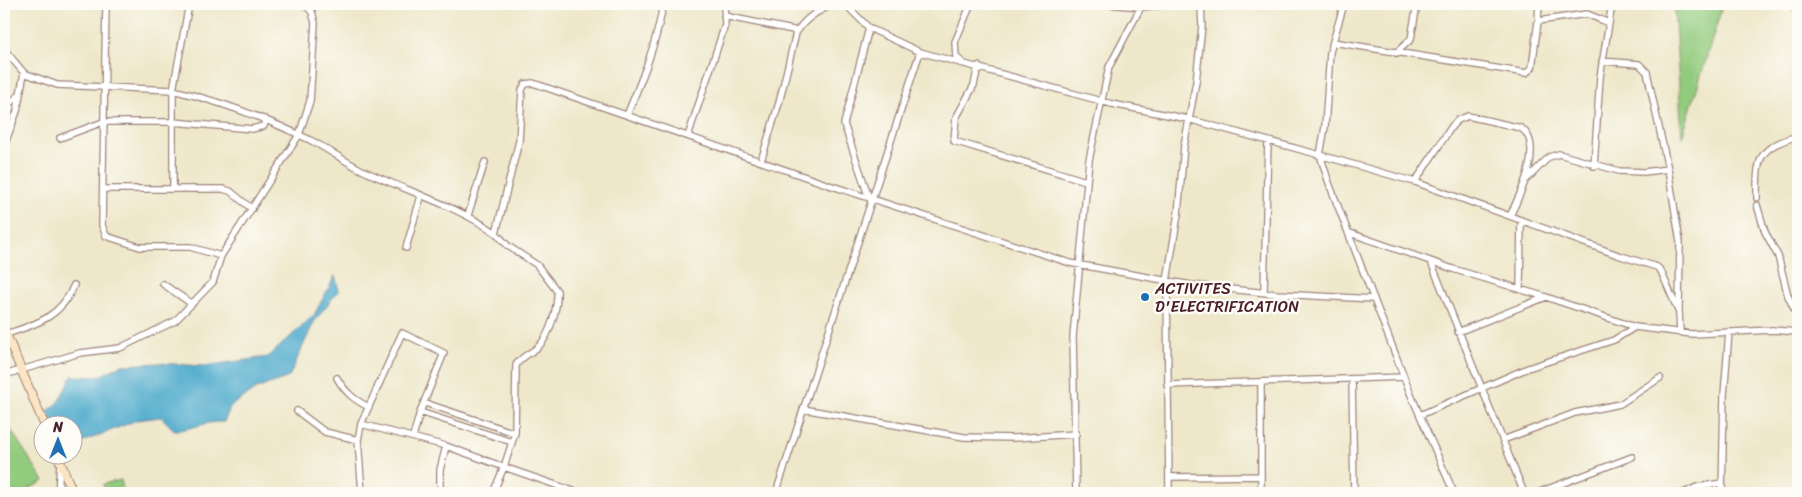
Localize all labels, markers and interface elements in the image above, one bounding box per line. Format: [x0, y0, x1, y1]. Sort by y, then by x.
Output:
place label: ACTIVITES D'ELECTRIFICATION [1154, 274, 1299, 321]
marker: ACTIVITES D'ELECTRIFICATION [1139, 291, 1151, 303]
north arrow [32, 414, 82, 464]
text: N [52, 415, 63, 440]

